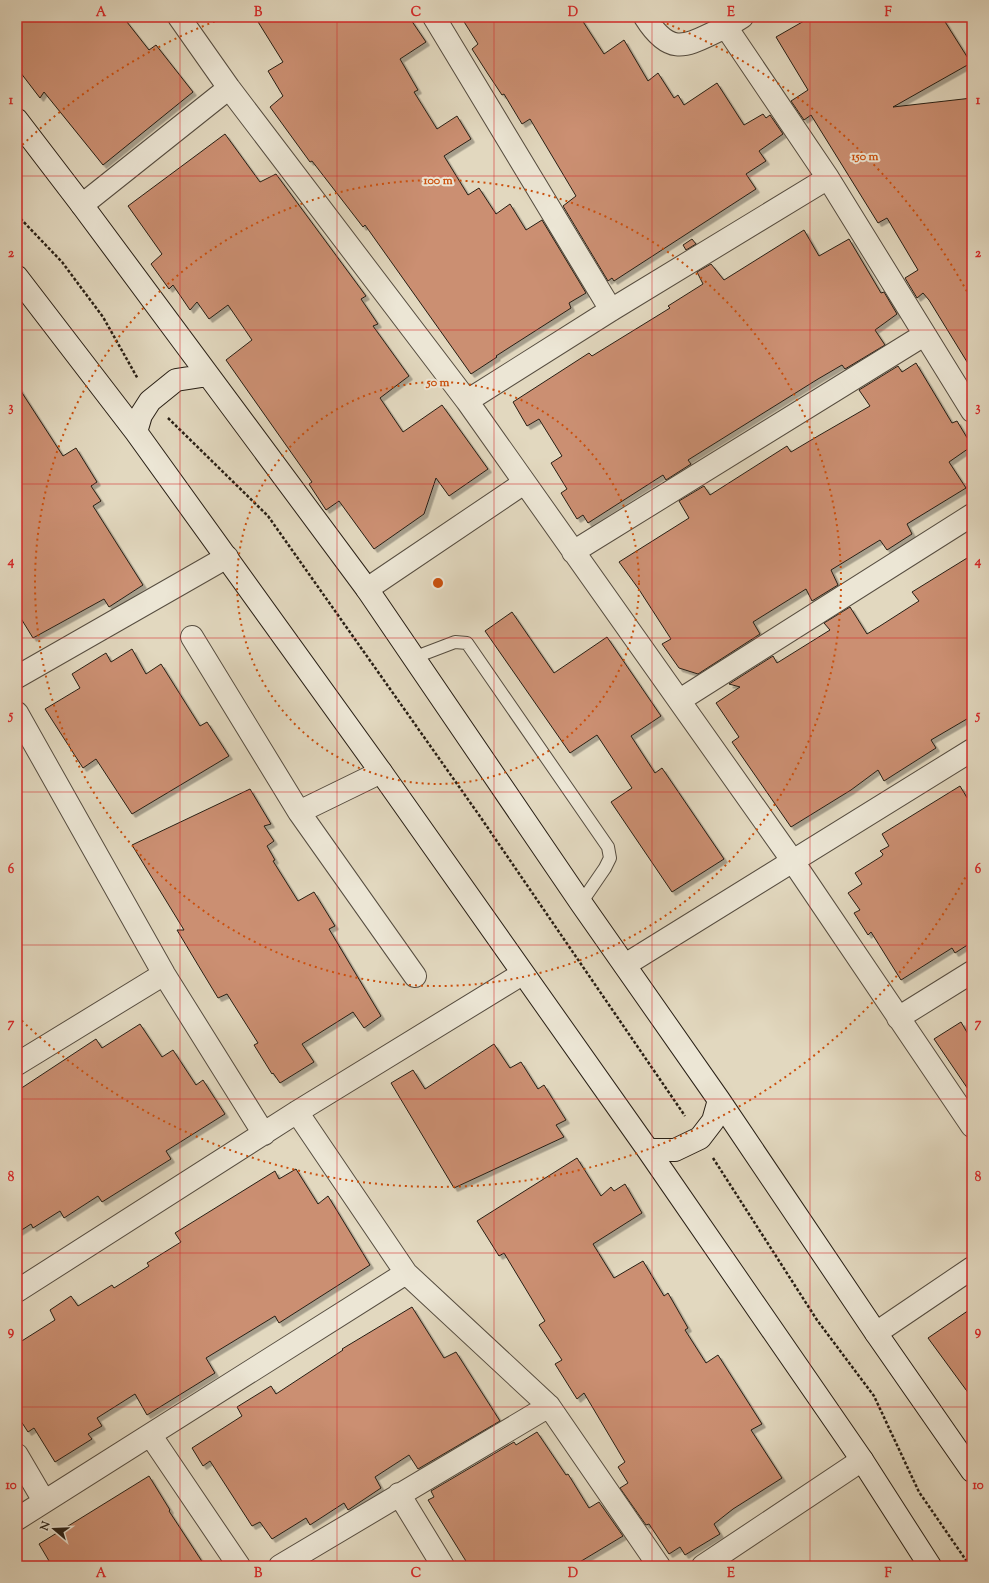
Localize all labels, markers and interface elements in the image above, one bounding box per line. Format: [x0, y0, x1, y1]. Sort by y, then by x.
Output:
text: A [96, 4, 107, 22]
text: B [254, 4, 263, 22]
text: C [411, 4, 421, 22]
text: D [568, 4, 578, 22]
text: E [727, 4, 735, 22]
text: F [884, 4, 892, 22]
text: 1 [9, 92, 14, 110]
text: 1 [976, 92, 981, 110]
text: 150 m [850, 148, 879, 166]
text: 100 m [422, 172, 453, 190]
text: 2 [8, 245, 15, 263]
text: 2 [975, 245, 982, 263]
text: 50 m [426, 374, 450, 392]
text: 3 [8, 399, 14, 417]
text: 3 [975, 399, 981, 417]
text: 4 [7, 553, 15, 571]
text: 4 [974, 553, 982, 571]
centre of rings [431, 576, 445, 590]
text: 5 [8, 707, 14, 725]
text: 5 [975, 707, 981, 725]
text: 6 [8, 861, 15, 879]
text: 6 [975, 861, 982, 879]
text: 7 [8, 1015, 15, 1033]
text: 7 [975, 1015, 982, 1033]
text: 8 [8, 1169, 15, 1187]
text: 8 [975, 1169, 982, 1187]
text: 9 [8, 1323, 15, 1341]
text: 9 [975, 1323, 982, 1341]
text: 10 [5, 1477, 17, 1495]
text: 10 [972, 1477, 984, 1495]
north arrow [34, 1509, 74, 1549]
text: N [36, 1519, 55, 1534]
text: A [96, 1565, 107, 1583]
text: B [254, 1565, 263, 1583]
text: C [411, 1565, 421, 1583]
text: D [568, 1565, 578, 1583]
text: E [727, 1565, 735, 1583]
text: F [884, 1565, 892, 1583]

